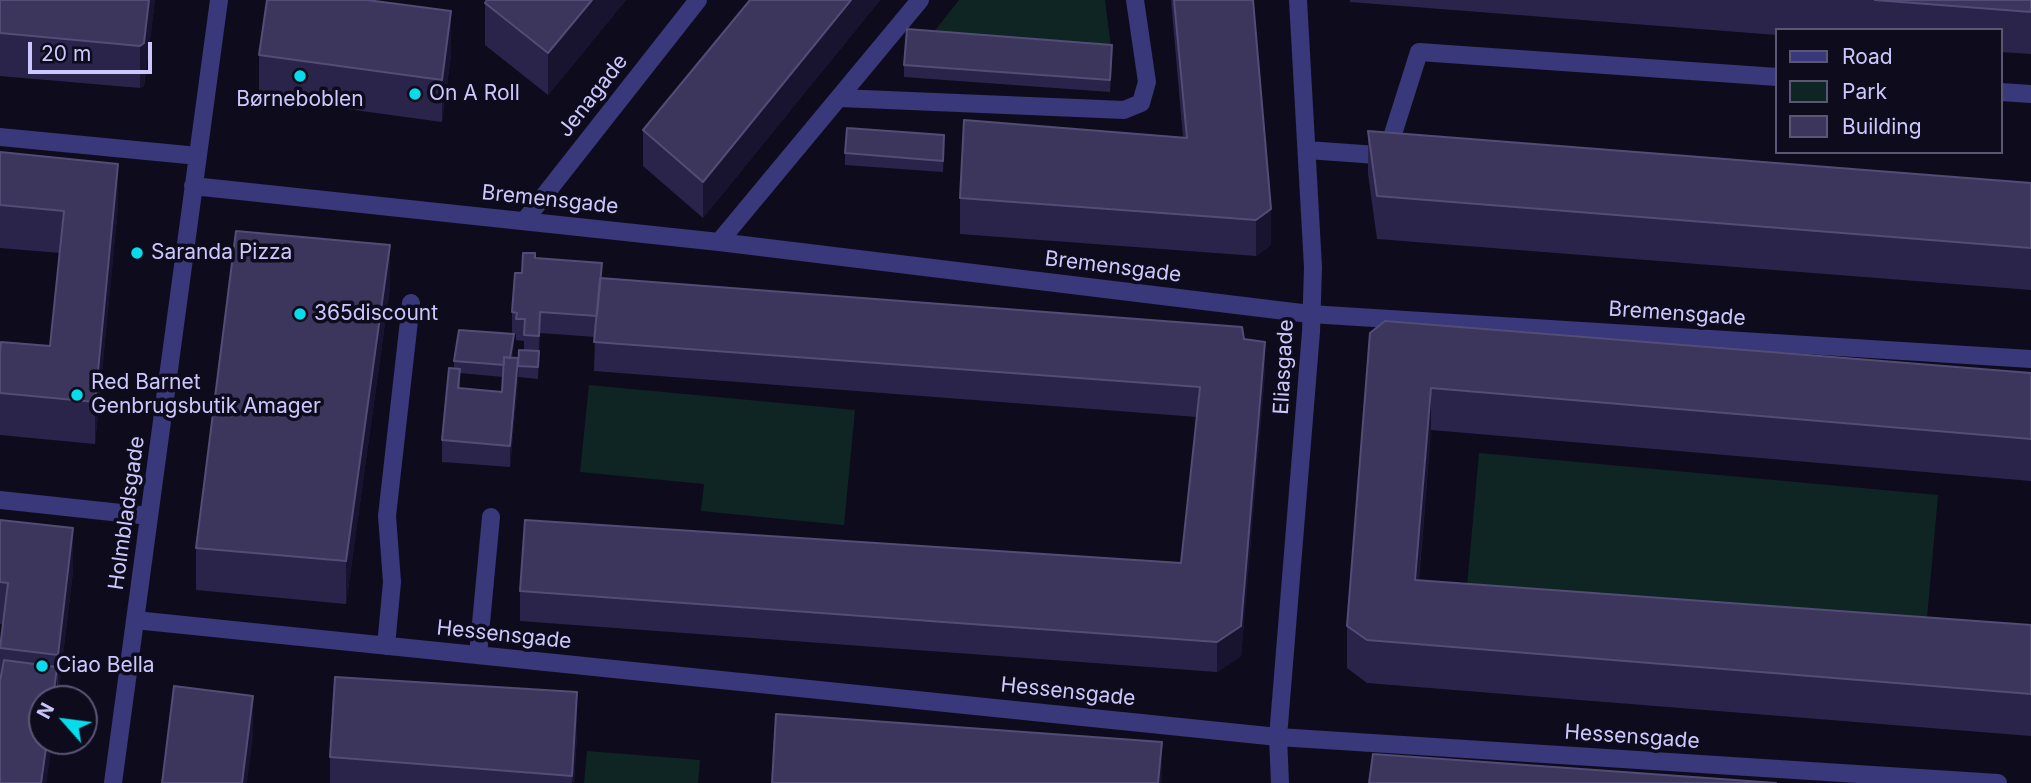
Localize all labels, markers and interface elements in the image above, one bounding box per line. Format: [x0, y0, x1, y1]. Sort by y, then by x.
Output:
scale bar [32, 28, 156, 72]
legend [1776, 28, 2003, 154]
text: 20 m [41, 41, 91, 66]
text: Road [1842, 44, 1893, 69]
street label: Jenagade [553, 50, 633, 142]
marker: Børneboblen [292, 68, 308, 84]
text: Park [1842, 79, 1887, 104]
place label: On A Roll [429, 81, 520, 107]
marker: On A Roll [407, 86, 423, 102]
place label: Børneboblen [236, 87, 364, 113]
text: Building [1842, 114, 1922, 139]
street label: Bremensgade [480, 180, 620, 220]
place label: Saranda Pizza [151, 240, 292, 266]
marker: Saranda Pizza [129, 245, 145, 261]
street label: Bremensgade [1043, 246, 1183, 288]
street label: Bremensgade [1608, 297, 1746, 331]
place label: 365discount [314, 301, 438, 327]
marker: 365discount [292, 306, 308, 322]
street label: Eliasgade [1269, 319, 1299, 415]
place label: Red Barnet Genbrugsbutik Amager [91, 370, 321, 420]
marker: Red Barnet Genbrugsbutik Amager [69, 387, 85, 403]
street label: Holmbladsgade [104, 434, 150, 592]
street label: Hessensgade [435, 615, 573, 655]
place label: Ciao Bella [56, 653, 155, 679]
marker: Ciao Bella [34, 658, 50, 674]
street label: Hessensgade [999, 672, 1137, 712]
north arrow [28, 685, 98, 755]
text: N [32, 699, 59, 723]
street label: Hessensgade [1564, 720, 1700, 754]

